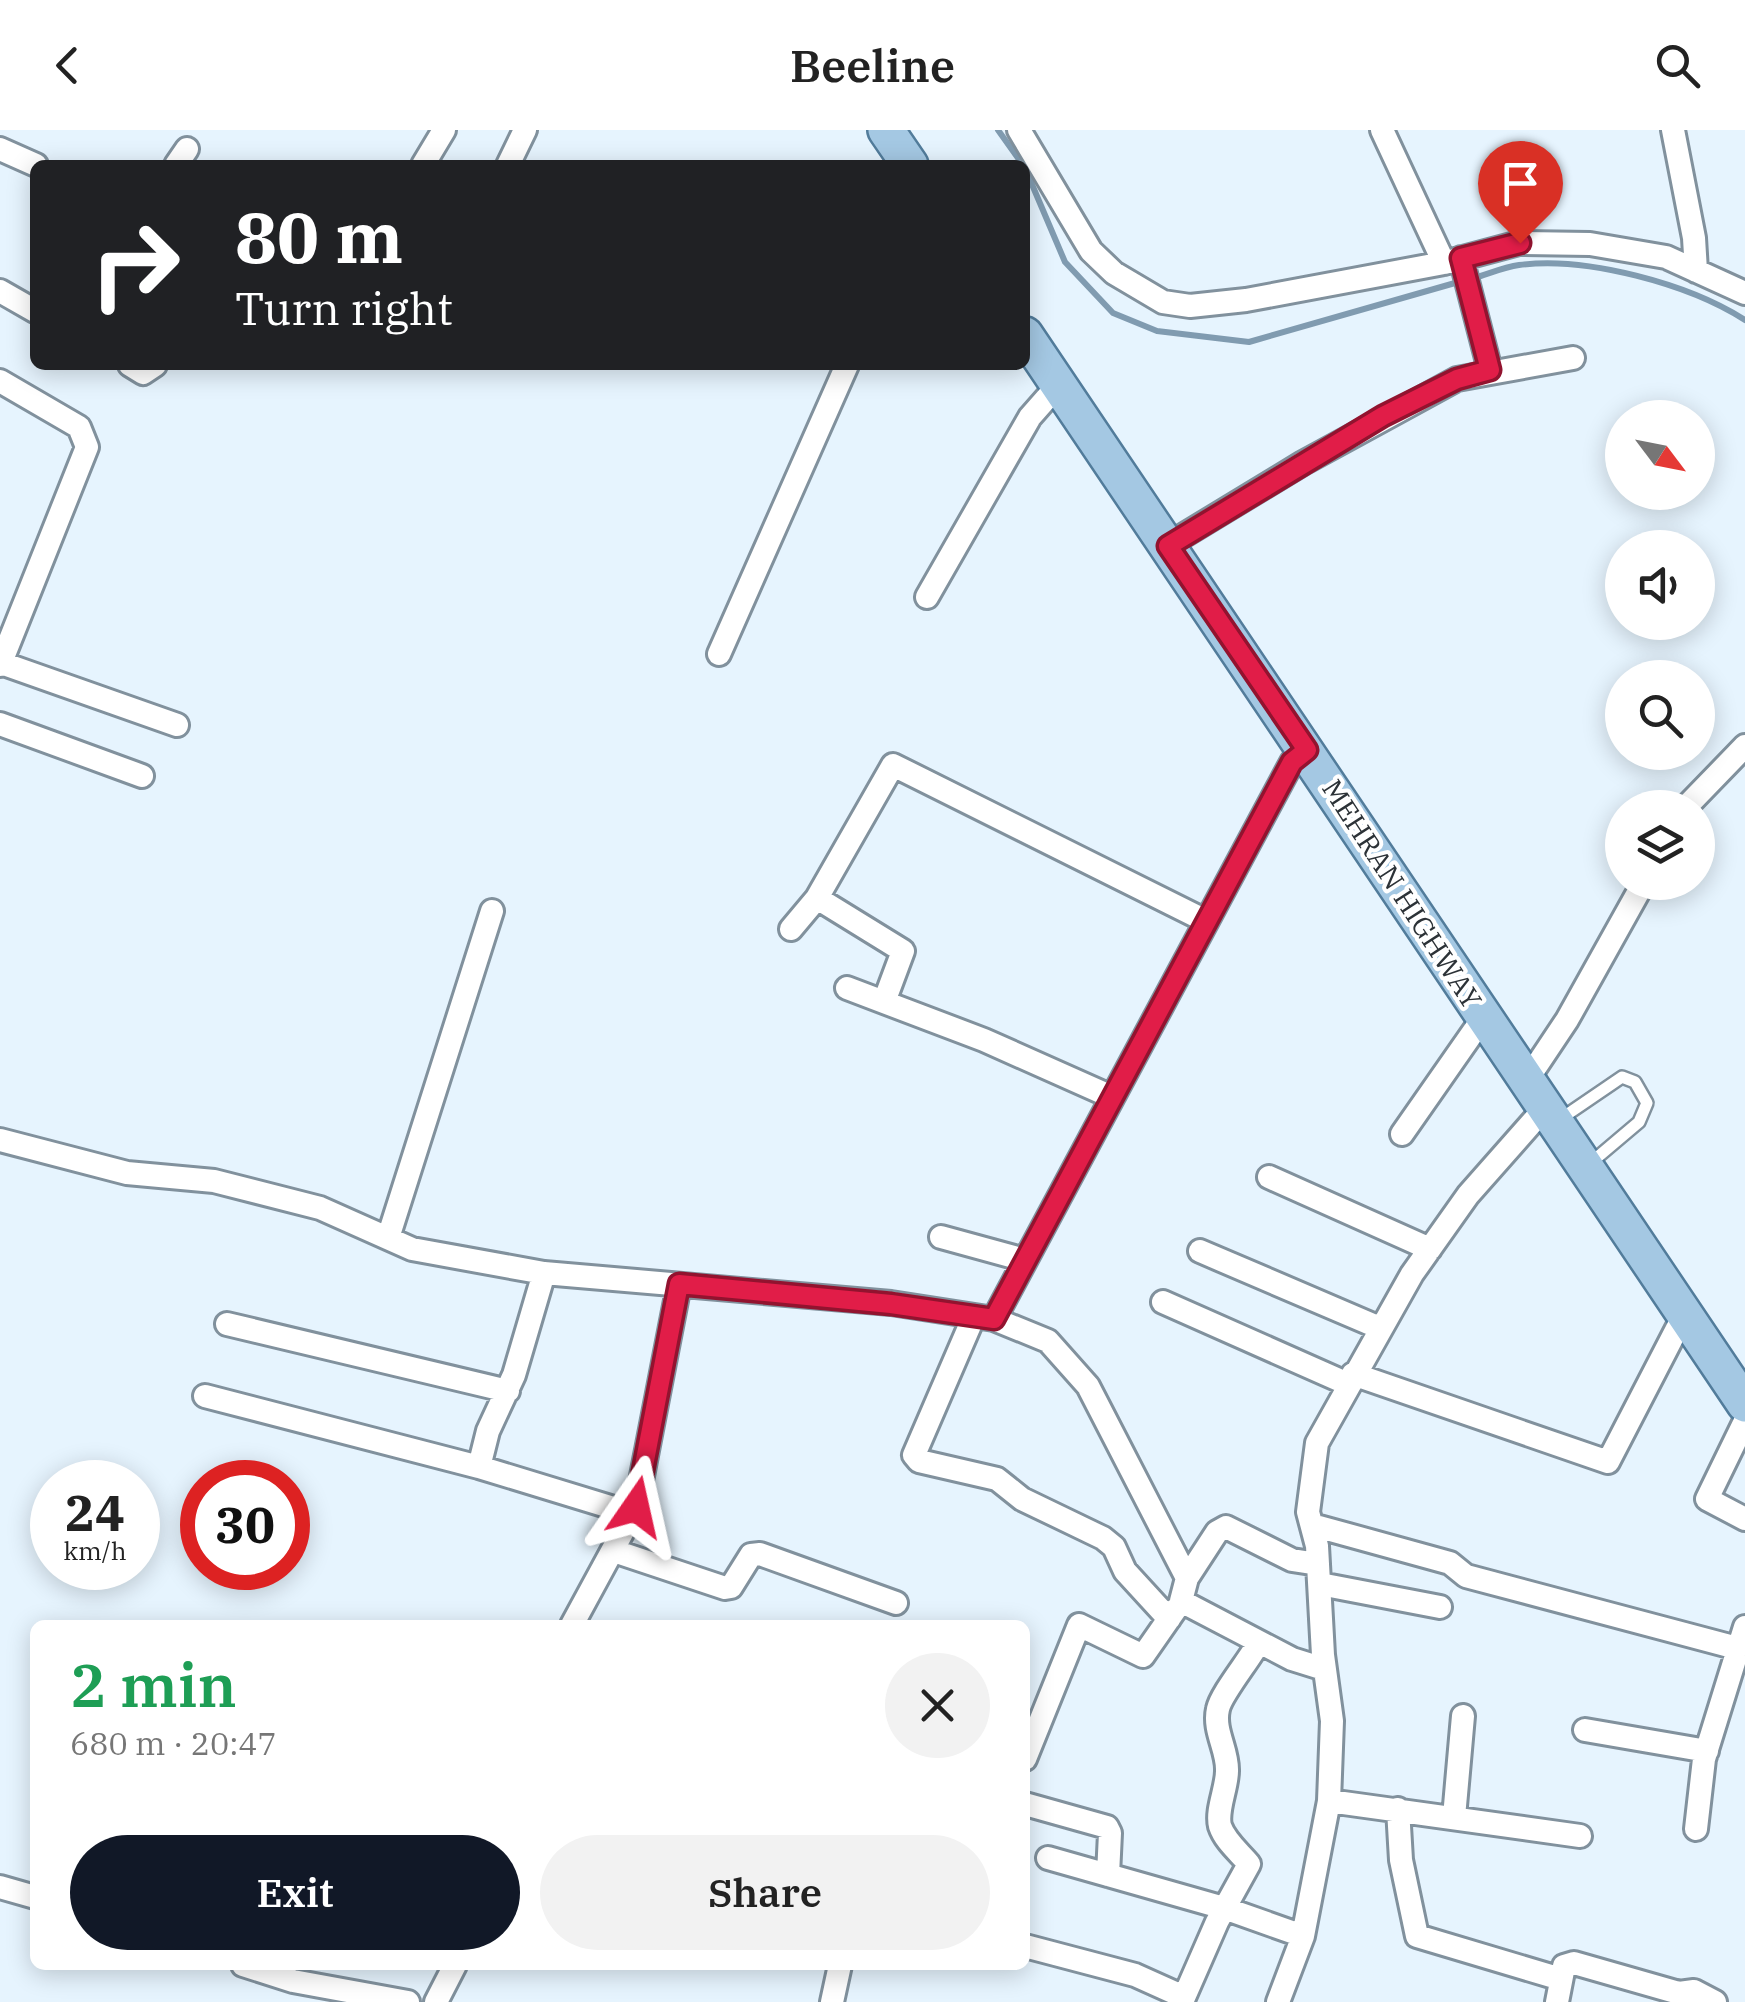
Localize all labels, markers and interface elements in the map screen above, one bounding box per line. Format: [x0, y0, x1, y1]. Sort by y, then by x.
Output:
text: Beeline [790, 36, 955, 94]
icon: back [40, 38, 95, 93]
icon: search [1650, 38, 1705, 93]
pin [1478, 141, 1563, 244]
icon: arrive [1493, 156, 1548, 211]
text: 80 m [235, 191, 403, 282]
icon: right [70, 200, 200, 330]
text: Turn right [235, 279, 453, 337]
north arrow [1605, 400, 1715, 510]
map controls [1605, 400, 1715, 900]
button: sound [1605, 530, 1715, 640]
button: search [1605, 660, 1715, 770]
street label: MEHRAN HIGHWAY [1314, 772, 1491, 1016]
button: layers [1605, 790, 1715, 900]
position arrow [584, 1455, 688, 1559]
speed limit sign: 30 [180, 1460, 310, 1590]
text: 24 [65, 1480, 125, 1545]
text: km/h [63, 1534, 127, 1567]
text: 2 min [70, 1645, 237, 1724]
button: close [885, 1653, 990, 1758]
text: 680 m · 20:47 [70, 1722, 277, 1764]
button: Exit [70, 1835, 520, 1950]
button: Share [540, 1835, 990, 1950]

